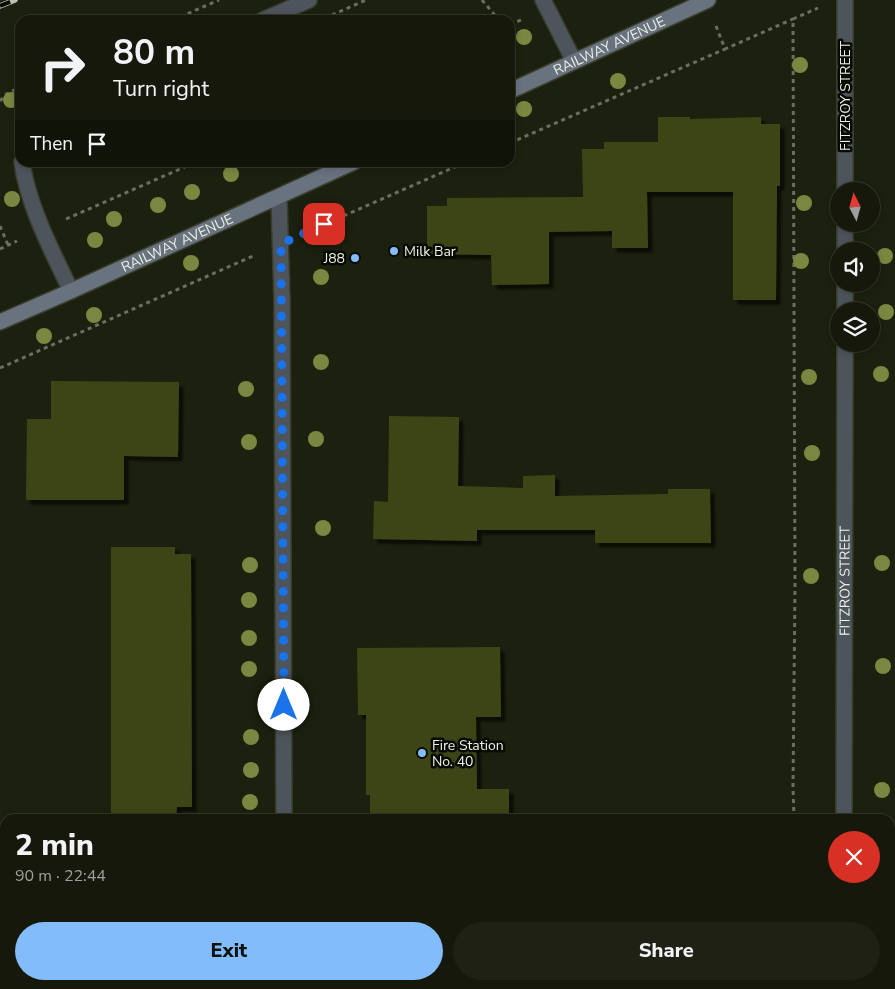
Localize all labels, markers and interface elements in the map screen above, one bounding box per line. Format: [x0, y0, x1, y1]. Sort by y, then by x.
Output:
street label: RAILWAY AVENUE [550, 12, 668, 80]
text: 80 m [113, 29, 195, 76]
icon: right [30, 35, 95, 100]
street label: FITZROY STREET [836, 40, 855, 151]
text: Turn right [113, 74, 209, 104]
icon: arrive [83, 130, 111, 158]
text: Then [30, 131, 73, 157]
north arrow [830, 182, 880, 232]
map controls [830, 182, 880, 352]
pin [303, 203, 345, 245]
street label: RAILWAY AVENUE [118, 209, 236, 277]
icon: arrive [310, 210, 338, 238]
place label: Milk Bar [404, 242, 456, 261]
button: sound [830, 242, 880, 292]
marker: Milk Bar [388, 245, 400, 257]
place label: J88 [323, 249, 345, 268]
marker: J88 [349, 252, 361, 264]
button: layers [830, 302, 880, 352]
street label: FITZROY STREET [835, 525, 855, 636]
position arrow [257, 678, 309, 730]
place label: Fire Station No. 40 [432, 736, 504, 771]
marker: Fire Station No. 40 [416, 747, 428, 759]
text: 2 min [15, 825, 94, 866]
button: close [828, 831, 880, 883]
text: 90 m · 22:44 [15, 865, 106, 887]
button: Exit [15, 922, 443, 980]
button: Share [453, 922, 880, 980]

